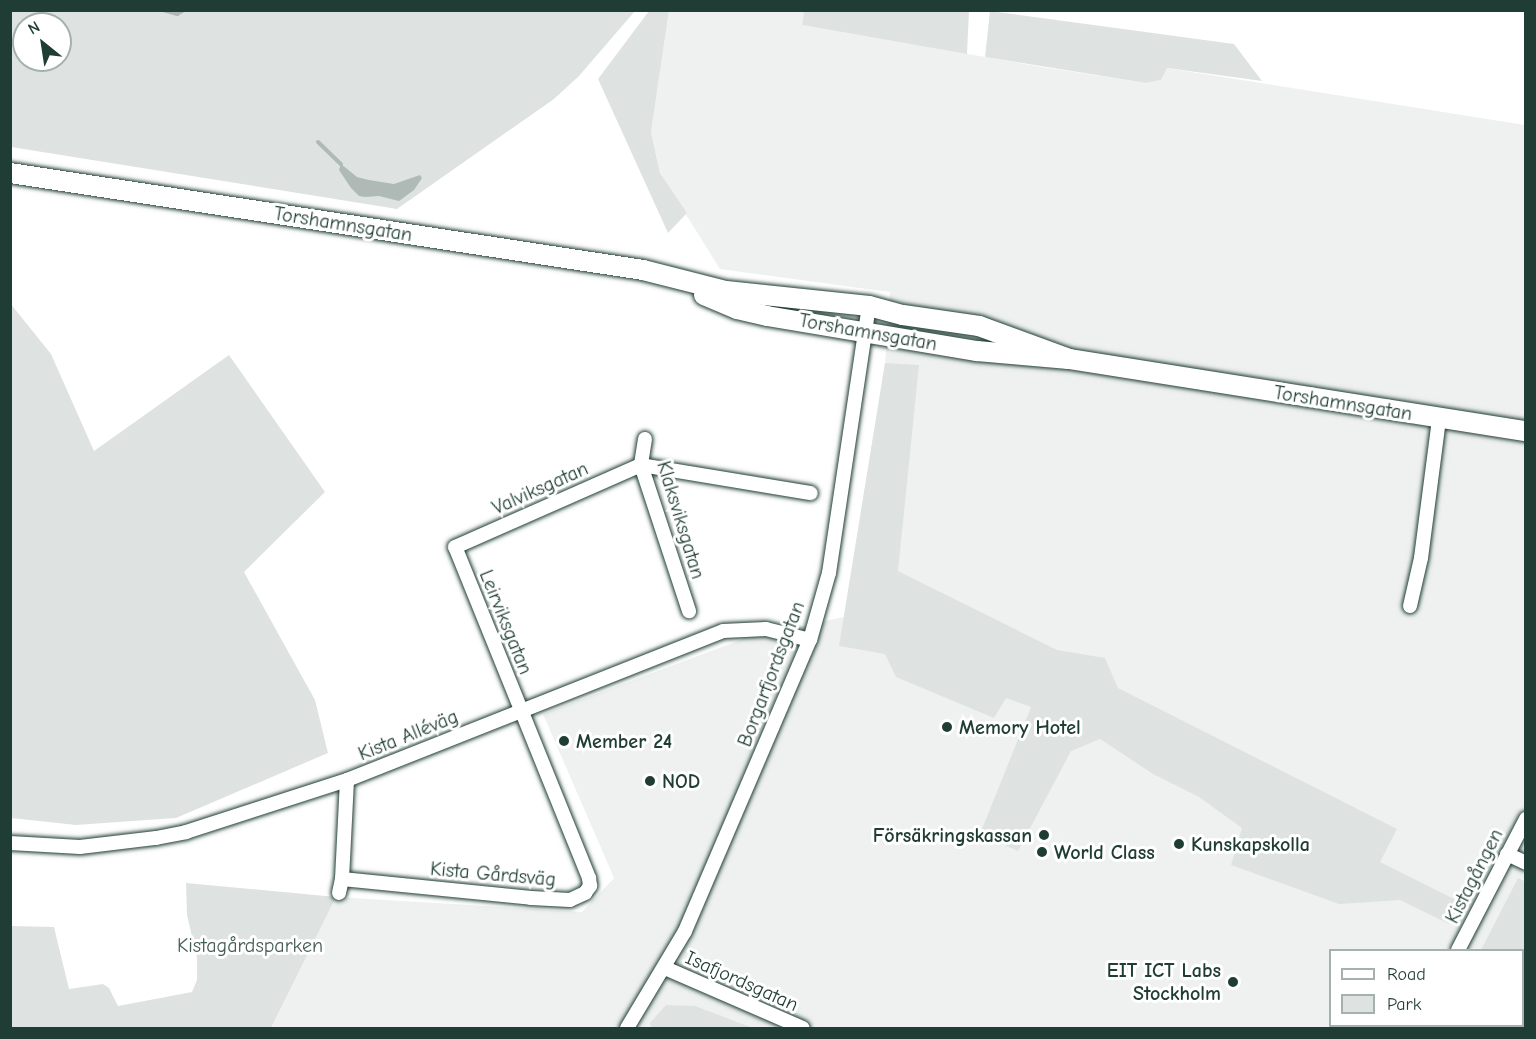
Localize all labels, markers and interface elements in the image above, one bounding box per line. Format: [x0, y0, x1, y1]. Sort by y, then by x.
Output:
north arrow [12, 12, 72, 72]
text: N [25, 18, 43, 39]
street label: Torshamnsgatan [272, 201, 414, 247]
street label: Torshamnsgatan [797, 308, 939, 356]
street label: Torshamnsgatan [1272, 380, 1414, 426]
street label: Valviksgatan [488, 456, 592, 520]
street label: Klaksviksgatan [652, 458, 710, 582]
street label: Leirviksgatan [474, 566, 538, 678]
street label: Borgarfjordsgatan [732, 598, 810, 750]
street label: Kista Alléväg [355, 704, 461, 766]
place label: Memory Hotel [959, 715, 1081, 739]
marker: Memory Hotel [940, 720, 954, 734]
place label: Member 24 [576, 729, 672, 753]
marker: Member 24 [557, 734, 571, 748]
place label: NOD [662, 769, 700, 793]
marker: NOD [643, 774, 657, 788]
place label: Försäkringskassan [873, 823, 1032, 847]
street label: Kistagången [1440, 825, 1508, 927]
marker: Försäkringskassan [1037, 828, 1051, 842]
place label: Kunskapskolla [1191, 832, 1310, 856]
marker: Kunskapskolla [1172, 837, 1186, 851]
place label: World Class [1054, 840, 1155, 864]
marker: World Class [1035, 845, 1049, 859]
street label: Kista Gårdsväg [429, 857, 557, 891]
park label: Kistagårdsparken [177, 933, 323, 957]
street label: Isafjordsgatan [682, 945, 802, 1017]
legend [1329, 949, 1524, 1027]
place label: EIT ICT Labs Stockholm [1107, 958, 1221, 1005]
text: Road [1387, 964, 1426, 985]
marker: EIT ICT Labs Stockholm [1226, 975, 1240, 989]
text: Park [1387, 994, 1421, 1015]

